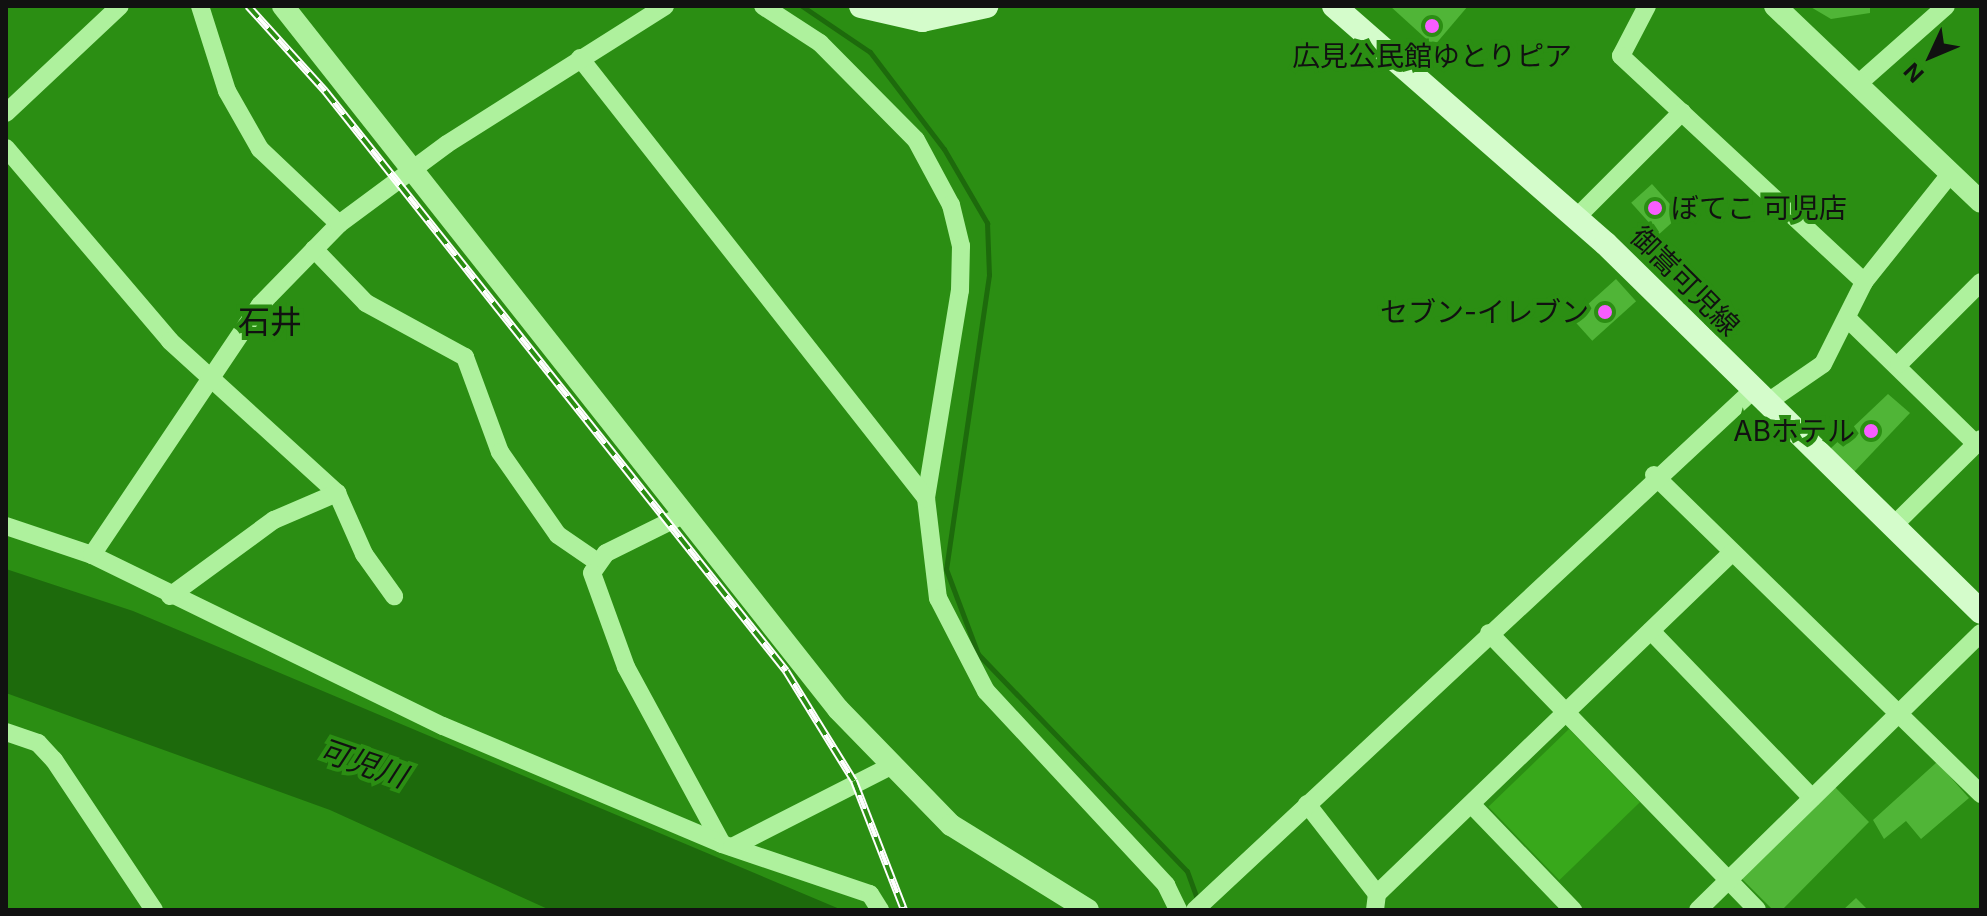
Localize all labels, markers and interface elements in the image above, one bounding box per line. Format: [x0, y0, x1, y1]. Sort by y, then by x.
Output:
north arrow [1891, 16, 1971, 96]
marker: 広見公民館ゆとりピア [1423, 17, 1441, 35]
place label: 広見公民館ゆとりピア [1292, 39, 1572, 73]
text: N [1899, 58, 1929, 88]
place label: ぼてこ 可児店 [1671, 191, 1847, 225]
marker: ぼてこ 可児店 [1646, 199, 1664, 217]
street label: 御嵩可児線 [1624, 220, 1746, 342]
place label: セブン-イレブン [1380, 295, 1589, 329]
district label: 石井 [238, 303, 302, 341]
marker: セブン-イレブン [1596, 303, 1614, 321]
place label: ABホテル [1733, 414, 1855, 448]
marker: ABホテル [1862, 422, 1880, 440]
water label: 可児川 [315, 731, 411, 795]

